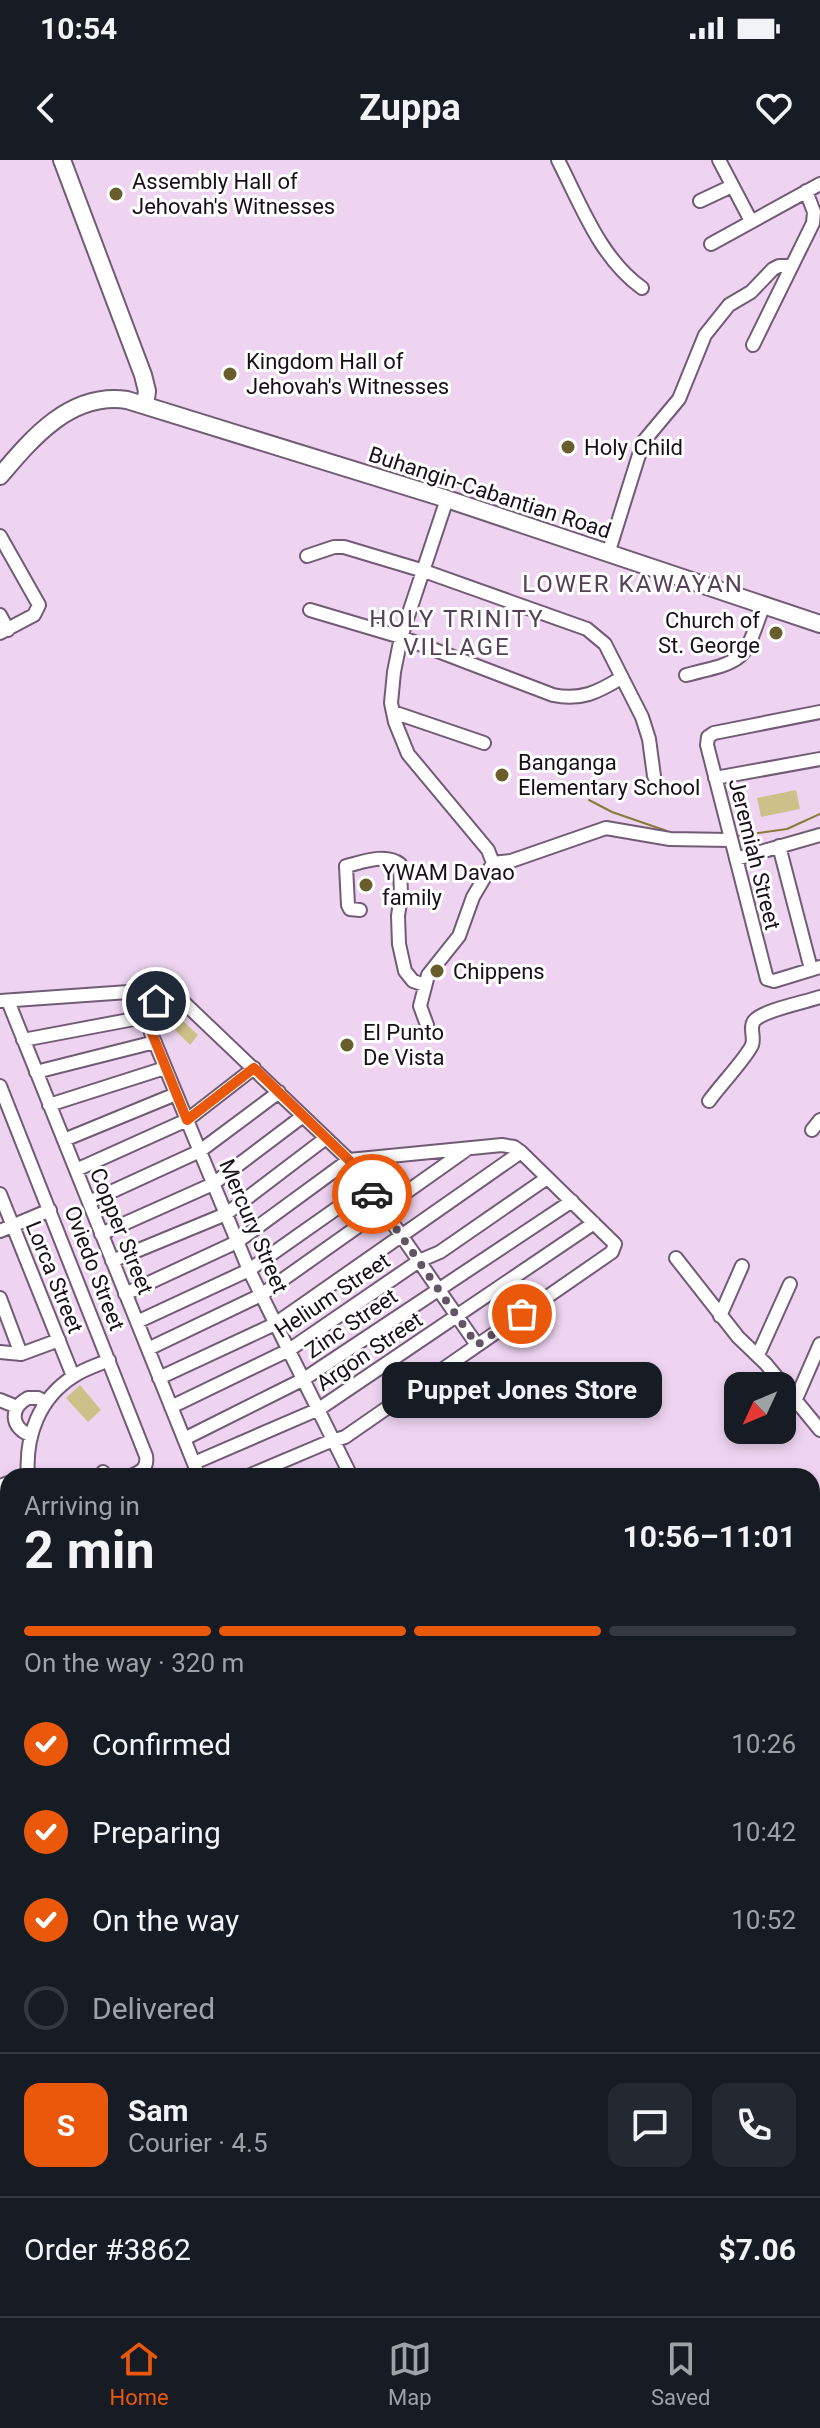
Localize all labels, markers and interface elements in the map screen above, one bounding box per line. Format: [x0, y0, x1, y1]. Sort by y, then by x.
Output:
text: 10:54 [40, 11, 117, 46]
icon: back [24, 86, 68, 130]
icon: heart [752, 86, 796, 130]
text: Zuppa [359, 87, 461, 129]
place label: Assembly Hall of Jehovah's Witnesses [132, 169, 335, 219]
marker: Assembly Hall of Jehovah's Witnesses [107, 185, 125, 203]
place label: Kingdom Hall of Jehovah's Witnesses [246, 349, 449, 399]
marker: Kingdom Hall of Jehovah's Witnesses [221, 365, 239, 383]
place label: Holy Child [584, 435, 683, 460]
marker: Holy Child [559, 438, 577, 456]
street label: Buhangin-Cabantian Road [366, 441, 614, 544]
district label: LOWER KAWAYAN [522, 570, 744, 598]
district label: HOLY TRINITY VILLAGE [369, 605, 545, 661]
place label: Church of St. George [658, 608, 760, 658]
marker: Church of St. George [767, 624, 785, 642]
place label: Banganga Elementary School [518, 750, 700, 800]
marker: Banganga Elementary School [493, 766, 511, 784]
street label: Jeremiah Street [724, 776, 785, 932]
place label: YWAM Davao family [382, 860, 515, 910]
marker: YWAM Davao family [357, 876, 375, 894]
place label: Chippens [453, 959, 545, 984]
marker: Chippens [428, 962, 446, 980]
pin [122, 967, 190, 1035]
icon: home [134, 979, 178, 1023]
place label: El Punto De Vista [363, 1020, 444, 1070]
marker: El Punto De Vista [338, 1036, 356, 1054]
courier [332, 1154, 412, 1234]
street label: Mercury Street [214, 1155, 293, 1297]
street label: Copper Street [85, 1164, 158, 1298]
icon: car [350, 1172, 394, 1216]
street label: Oviedo Street [59, 1202, 130, 1334]
street label: Lorca Street [21, 1218, 88, 1337]
street label: Helium Street [270, 1248, 394, 1343]
pin [488, 1280, 556, 1348]
street label: Zinc Street [300, 1283, 402, 1363]
icon: bag [500, 1292, 544, 1336]
street label: Argon Street [312, 1307, 427, 1396]
callout: Puppet Jones Store [382, 1362, 662, 1418]
north arrow [724, 1372, 796, 1444]
map controls [724, 1372, 796, 1444]
text: Puppet Jones Store [407, 1375, 637, 1405]
text: Arriving in [24, 1491, 140, 1521]
text: 10:56–11:01 [622, 1519, 796, 1554]
text: 2 min [24, 1520, 155, 1581]
text: On the way · 320 m [24, 1648, 244, 1678]
icon: check [24, 1722, 68, 1766]
text: Confirmed [92, 1727, 231, 1762]
text: 10:26 [731, 1729, 796, 1759]
icon: check [24, 1810, 68, 1854]
text: Preparing [92, 1815, 221, 1850]
text: 10:42 [731, 1817, 796, 1847]
icon: check [24, 1898, 68, 1942]
text: On the way [92, 1903, 239, 1938]
text: 10:52 [731, 1905, 796, 1935]
text: Delivered [92, 1991, 215, 2026]
button: chat [608, 2083, 692, 2167]
button: phone [712, 2083, 796, 2167]
text: Sam [128, 2093, 189, 2128]
text: S [57, 2108, 75, 2143]
text: Courier · 4.5 [128, 2128, 268, 2158]
text: Order #3862 [24, 2232, 191, 2267]
text: $7.06 [718, 2232, 796, 2267]
tab: Home [110, 2337, 169, 2410]
tab: Map [388, 2337, 432, 2410]
tab: Saved [651, 2337, 710, 2410]

